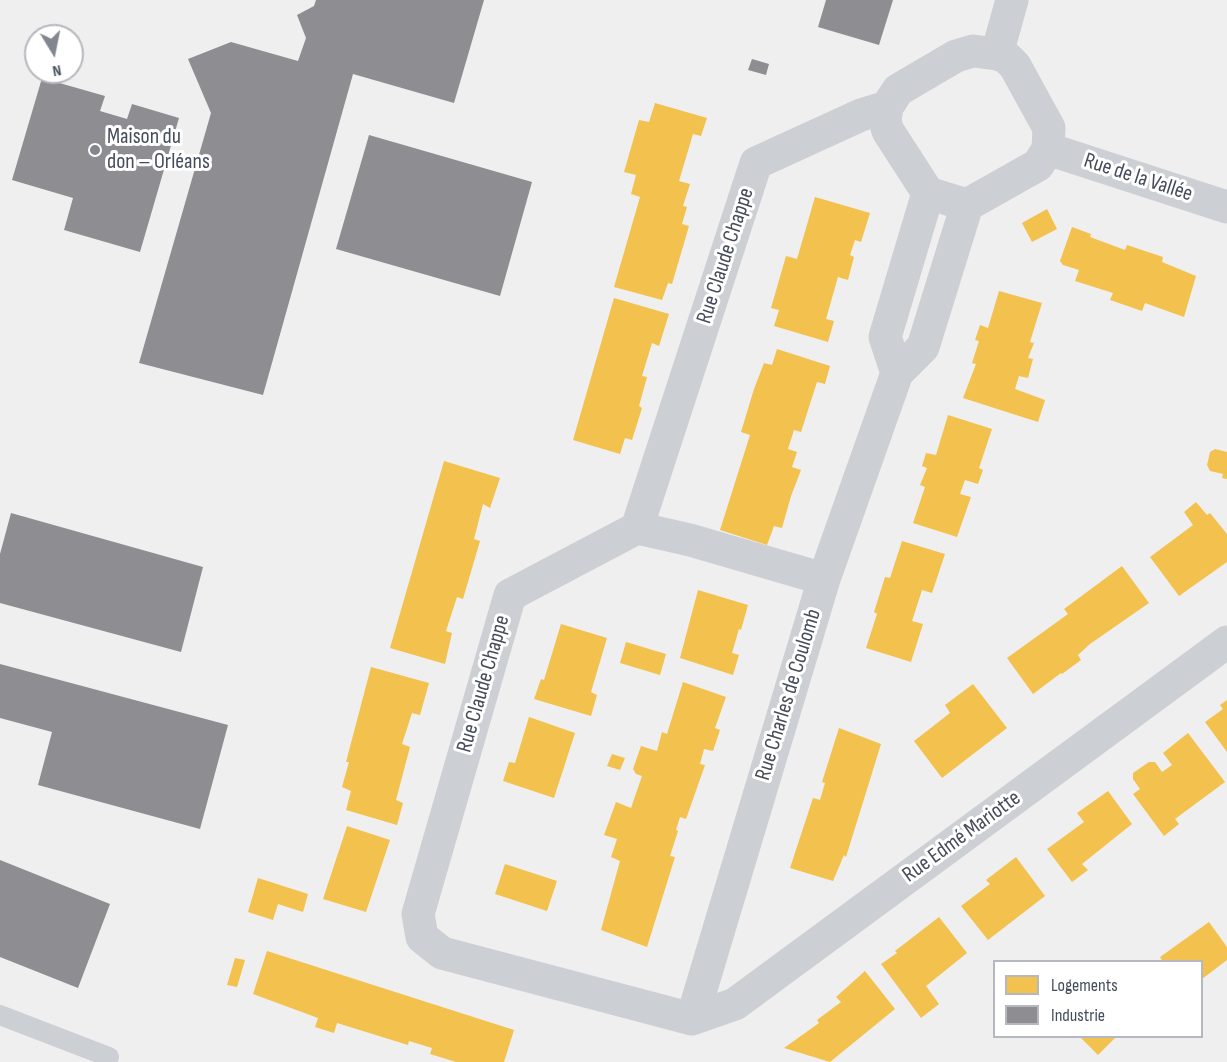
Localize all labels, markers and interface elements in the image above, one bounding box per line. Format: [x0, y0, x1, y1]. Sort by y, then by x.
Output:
north arrow [24, 24, 84, 84]
text: N [51, 60, 63, 80]
place label: Maison du don – Orléans [107, 124, 210, 176]
marker: Maison du don – Orléans [88, 143, 102, 157]
street label: Rue de la Vallée [1080, 148, 1196, 208]
street label: Rue Claude Chappe [692, 185, 760, 327]
street label: Rue Charles de Coulomb [750, 606, 828, 784]
street label: Rue Claude Chappe [452, 612, 516, 756]
street label: Rue Edmé Mariotte [898, 785, 1026, 889]
legend [993, 960, 1203, 1038]
text: Logements [1051, 975, 1118, 996]
text: Industrie [1051, 1005, 1105, 1026]

